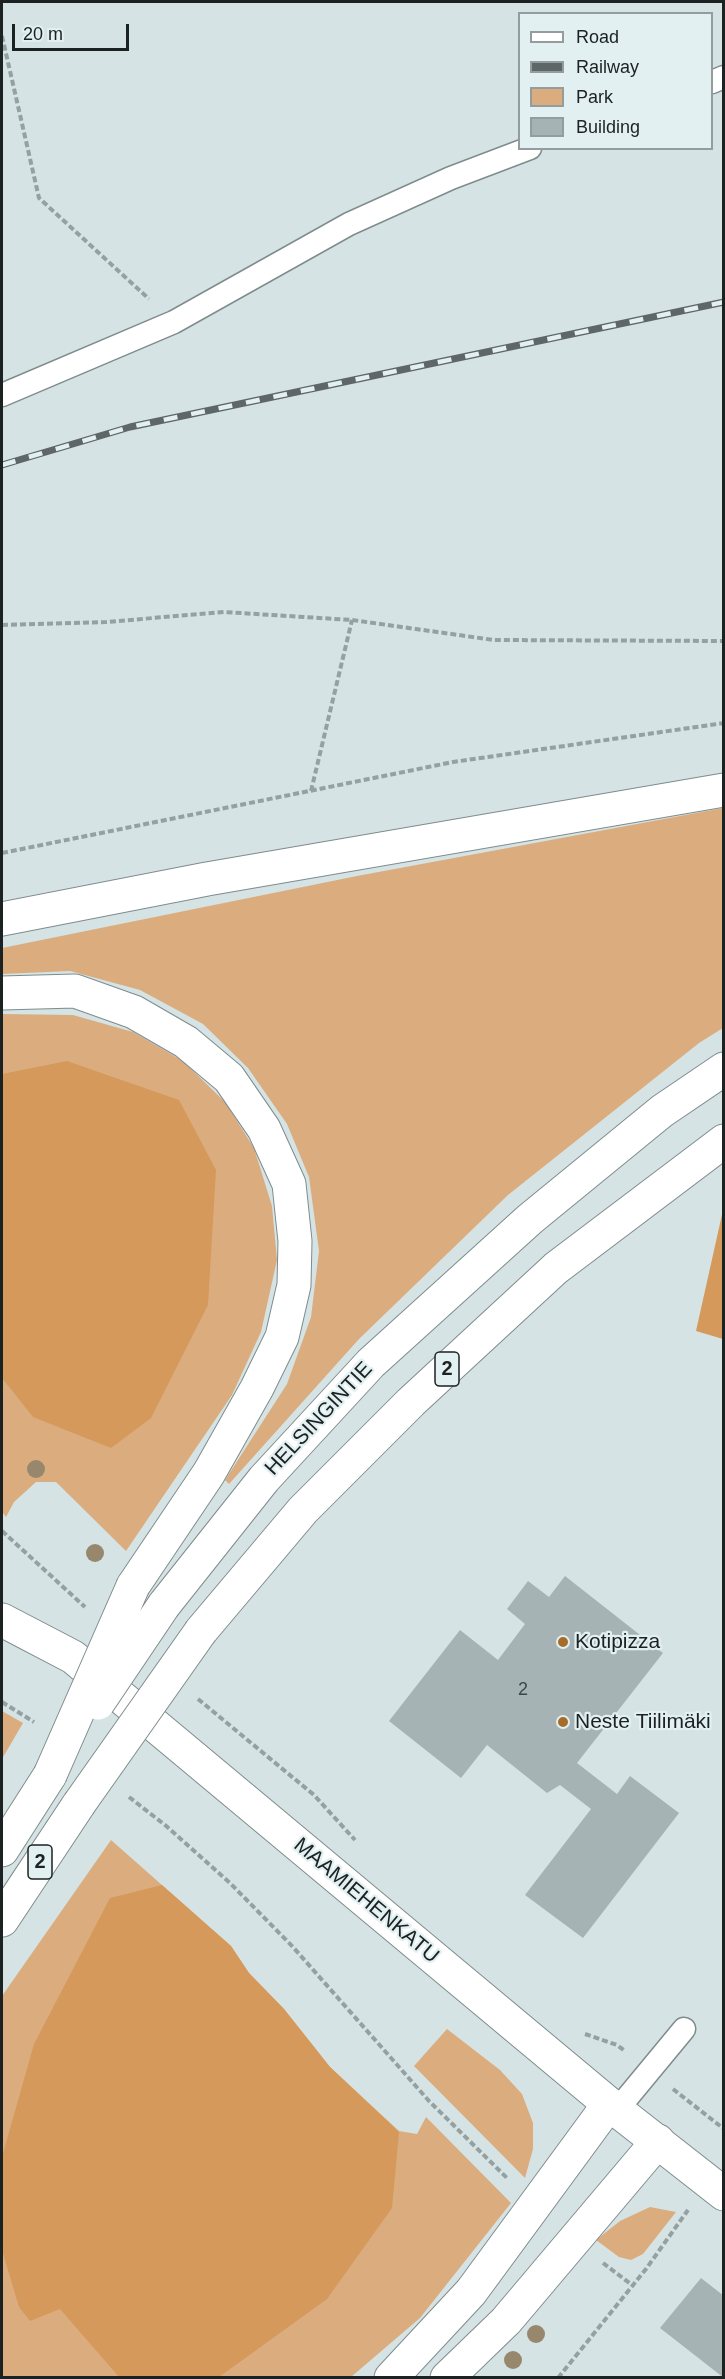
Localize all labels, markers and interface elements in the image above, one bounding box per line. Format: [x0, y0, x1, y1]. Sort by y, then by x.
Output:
scale bar [15, 12, 132, 50]
legend [518, 12, 713, 150]
text: 20 m [23, 24, 63, 44]
text: Road [576, 27, 619, 47]
text: Railway [576, 57, 639, 77]
text: Park [576, 87, 613, 107]
text: Building [576, 117, 640, 137]
road number: 2 [435, 1352, 459, 1386]
street label: HELSINGINTIE [260, 1357, 378, 1481]
place label: Kotipizza [575, 1629, 660, 1655]
marker: Kotipizza [556, 1635, 570, 1649]
house number: 2 [518, 1679, 528, 1701]
place label: Neste Tiilimäki [575, 1709, 711, 1735]
marker: Neste Tiilimäki [556, 1715, 570, 1729]
street label: MAAMIEHENKATU [288, 1833, 444, 1969]
road number: 2 [28, 1845, 52, 1879]

